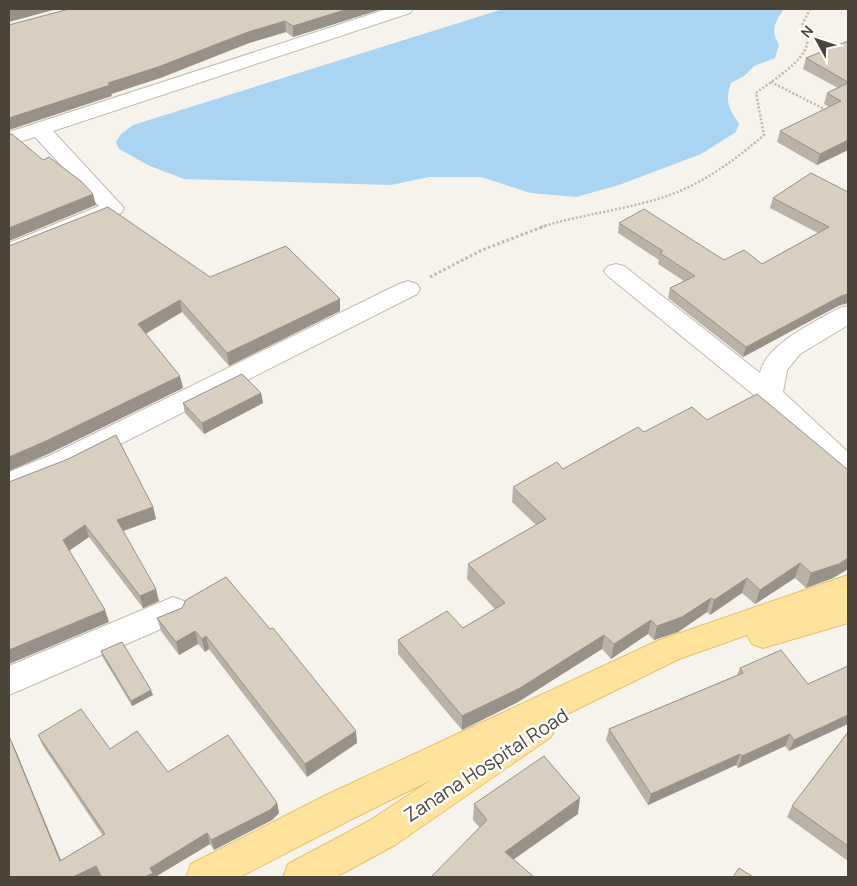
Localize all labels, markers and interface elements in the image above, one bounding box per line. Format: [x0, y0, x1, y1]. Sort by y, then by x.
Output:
north arrow [792, 15, 842, 65]
text: N [796, 21, 817, 41]
street label: Zanana Hospital Road [399, 702, 573, 828]

